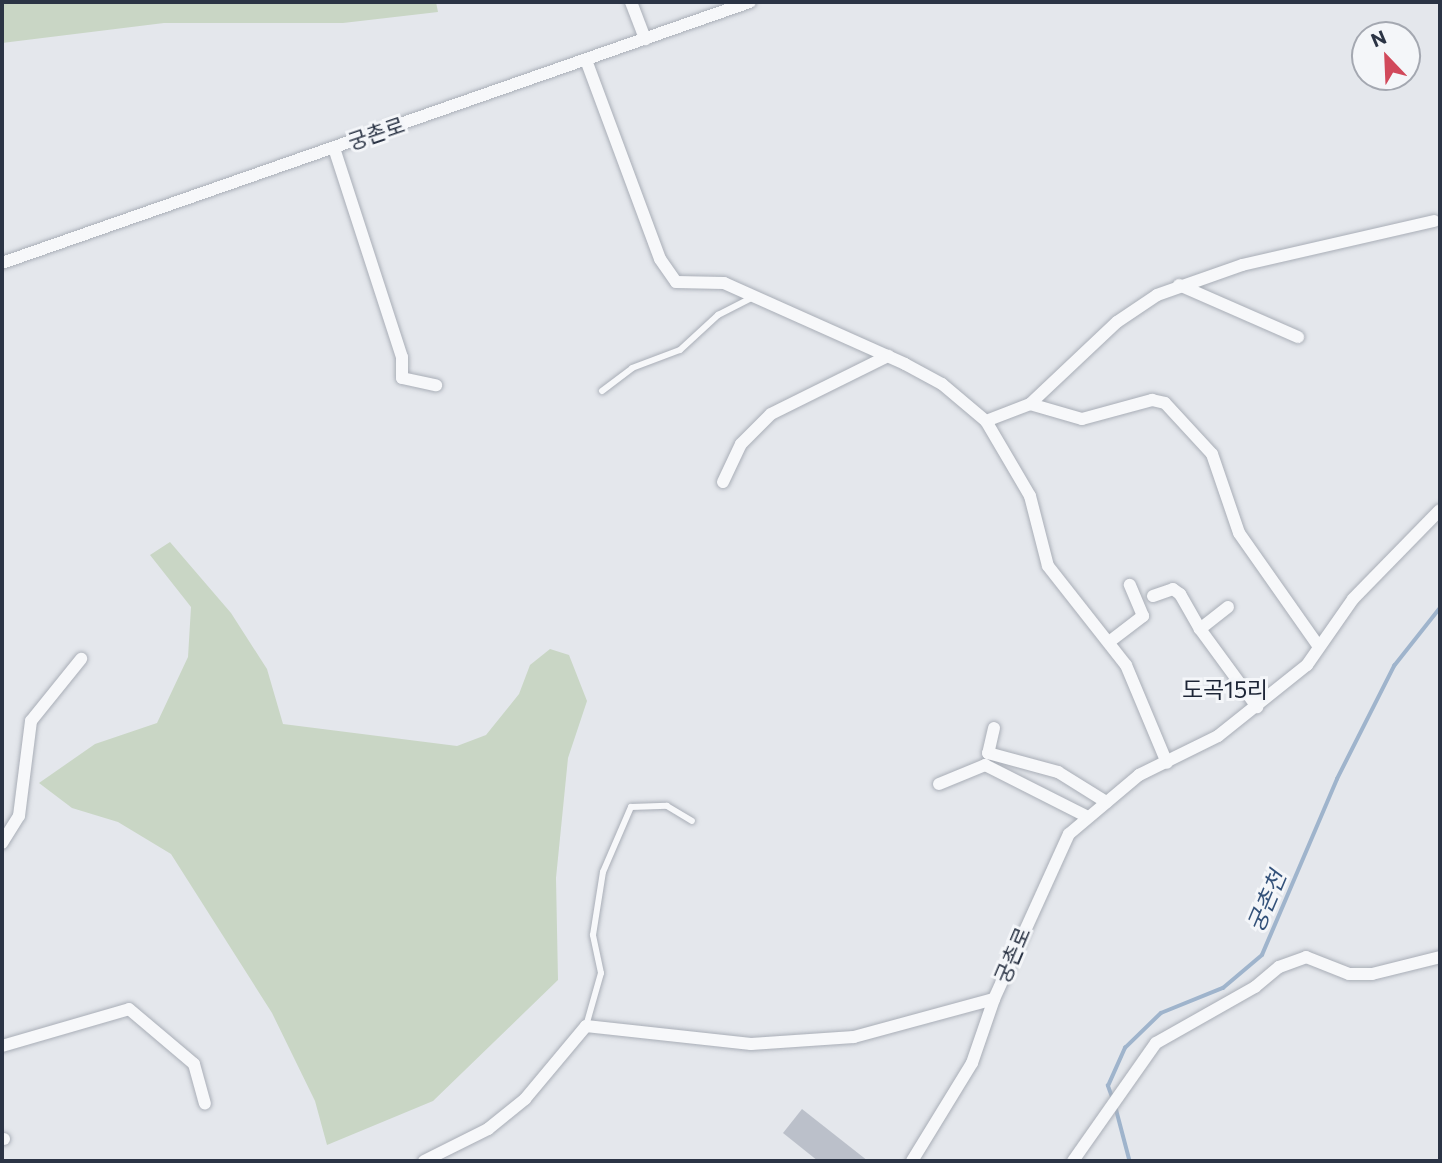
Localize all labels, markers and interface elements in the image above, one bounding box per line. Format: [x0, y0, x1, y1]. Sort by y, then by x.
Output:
north arrow [1351, 21, 1421, 91]
text: N [1367, 25, 1389, 51]
street label: 궁촌로 [344, 112, 408, 154]
district label: 도곡15리 [1182, 675, 1268, 703]
water label: 궁촌천 [1241, 866, 1291, 936]
street label: 궁촌로 [989, 923, 1035, 987]

